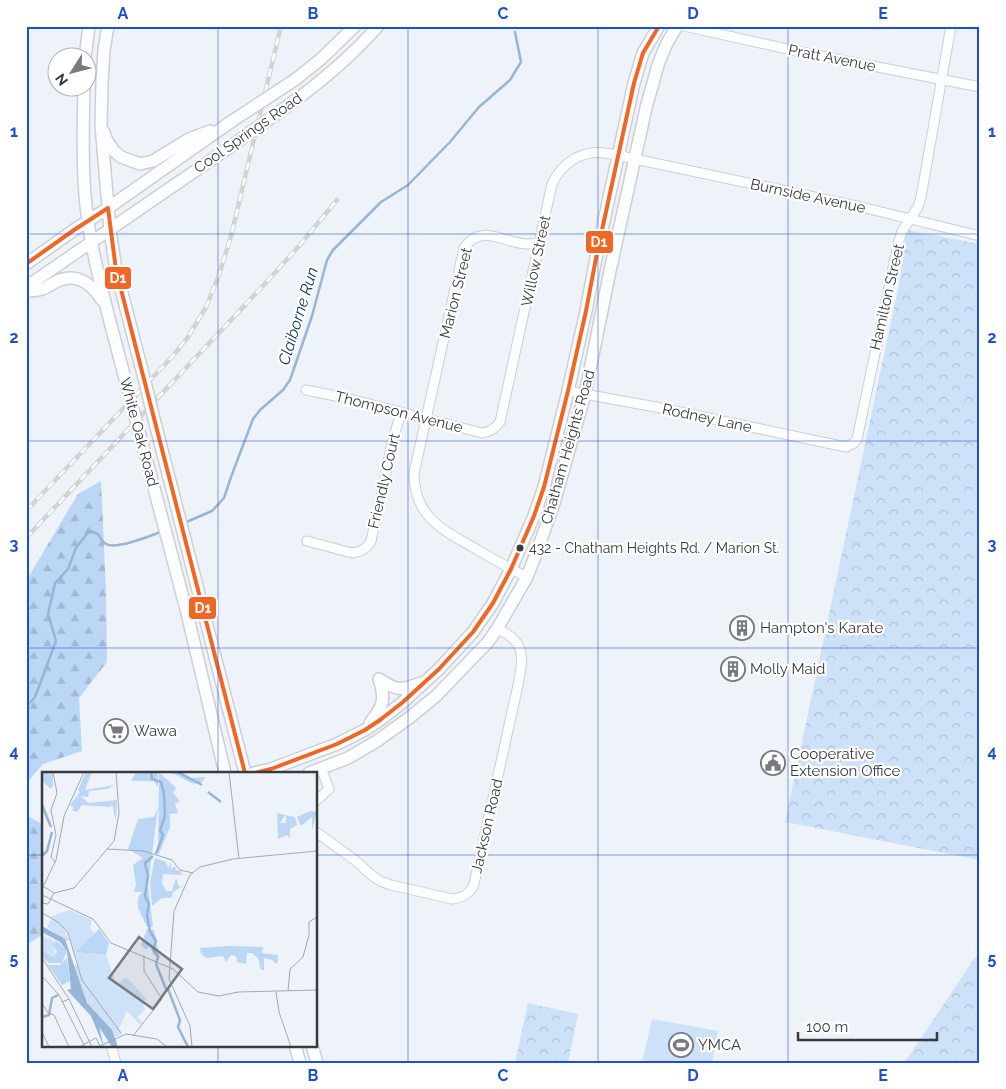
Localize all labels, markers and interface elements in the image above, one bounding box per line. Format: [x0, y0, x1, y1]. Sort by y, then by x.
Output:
text: A [118, 4, 129, 23]
text: B [308, 4, 319, 23]
text: C [498, 4, 509, 23]
text: D [687, 4, 699, 23]
text: E [878, 4, 888, 23]
street label: Pratt Avenue [787, 41, 877, 75]
north arrow [48, 48, 98, 98]
text: N [52, 71, 71, 89]
street label: Cool Springs Road [191, 89, 305, 177]
text: 1 [10, 122, 18, 141]
text: 1 [988, 122, 996, 141]
street label: Burnside Avenue [749, 175, 868, 217]
street label: Willow Street [518, 214, 554, 308]
line badge: D1 [585, 230, 614, 254]
text: D1 [591, 234, 608, 250]
street label: Hamilton Street [866, 242, 908, 352]
street label: Marion Street [436, 246, 476, 340]
water label: Claiborne Run [274, 265, 322, 367]
line badge: D1 [104, 266, 132, 290]
text: D1 [110, 270, 127, 286]
text: 2 [9, 328, 19, 347]
text: 2 [987, 328, 997, 347]
street label: Chatham Heights Road [537, 368, 599, 526]
street label: White Oak Road [116, 375, 162, 489]
street label: Thompson Avenue [333, 387, 465, 437]
street label: Rodney Lane [661, 400, 754, 436]
street label: Friendly Court [364, 431, 404, 531]
text: 3 [10, 535, 19, 554]
text: 3 [988, 535, 997, 554]
place label: 432 - Chatham Heights Rd. / Marion St. [529, 540, 779, 556]
marker: 432 - Chatham Heights Rd. / Marion St. [515, 543, 525, 553]
line badge: D1 [188, 596, 217, 620]
text: D1 [195, 600, 212, 616]
building icon: Hampton's Karate [729, 615, 755, 641]
place label: Hampton's Karate [760, 619, 883, 637]
building icon: Molly Maid [720, 656, 746, 682]
place label: Molly Maid [750, 660, 825, 678]
supermarket icon: Wawa [103, 718, 129, 744]
place label: Wawa [134, 722, 177, 740]
text: 4 [9, 742, 19, 761]
text: 4 [987, 742, 997, 761]
place label: Cooperative Extension Office [790, 745, 901, 780]
public building icon: Cooperative Extension Office [760, 750, 786, 776]
inset map [42, 772, 318, 1046]
street label: Jackson Road [467, 777, 507, 875]
text: 5 [10, 949, 19, 968]
text: 5 [988, 949, 997, 968]
scale bar [798, 1009, 937, 1041]
text: 100 m [806, 1018, 848, 1036]
sports icon: YMCA [668, 1032, 694, 1058]
place label: YMCA [698, 1036, 741, 1054]
text: A [118, 1066, 129, 1085]
text: B [308, 1066, 319, 1085]
text: C [498, 1066, 509, 1085]
text: D [687, 1066, 699, 1085]
text: E [878, 1066, 888, 1085]

